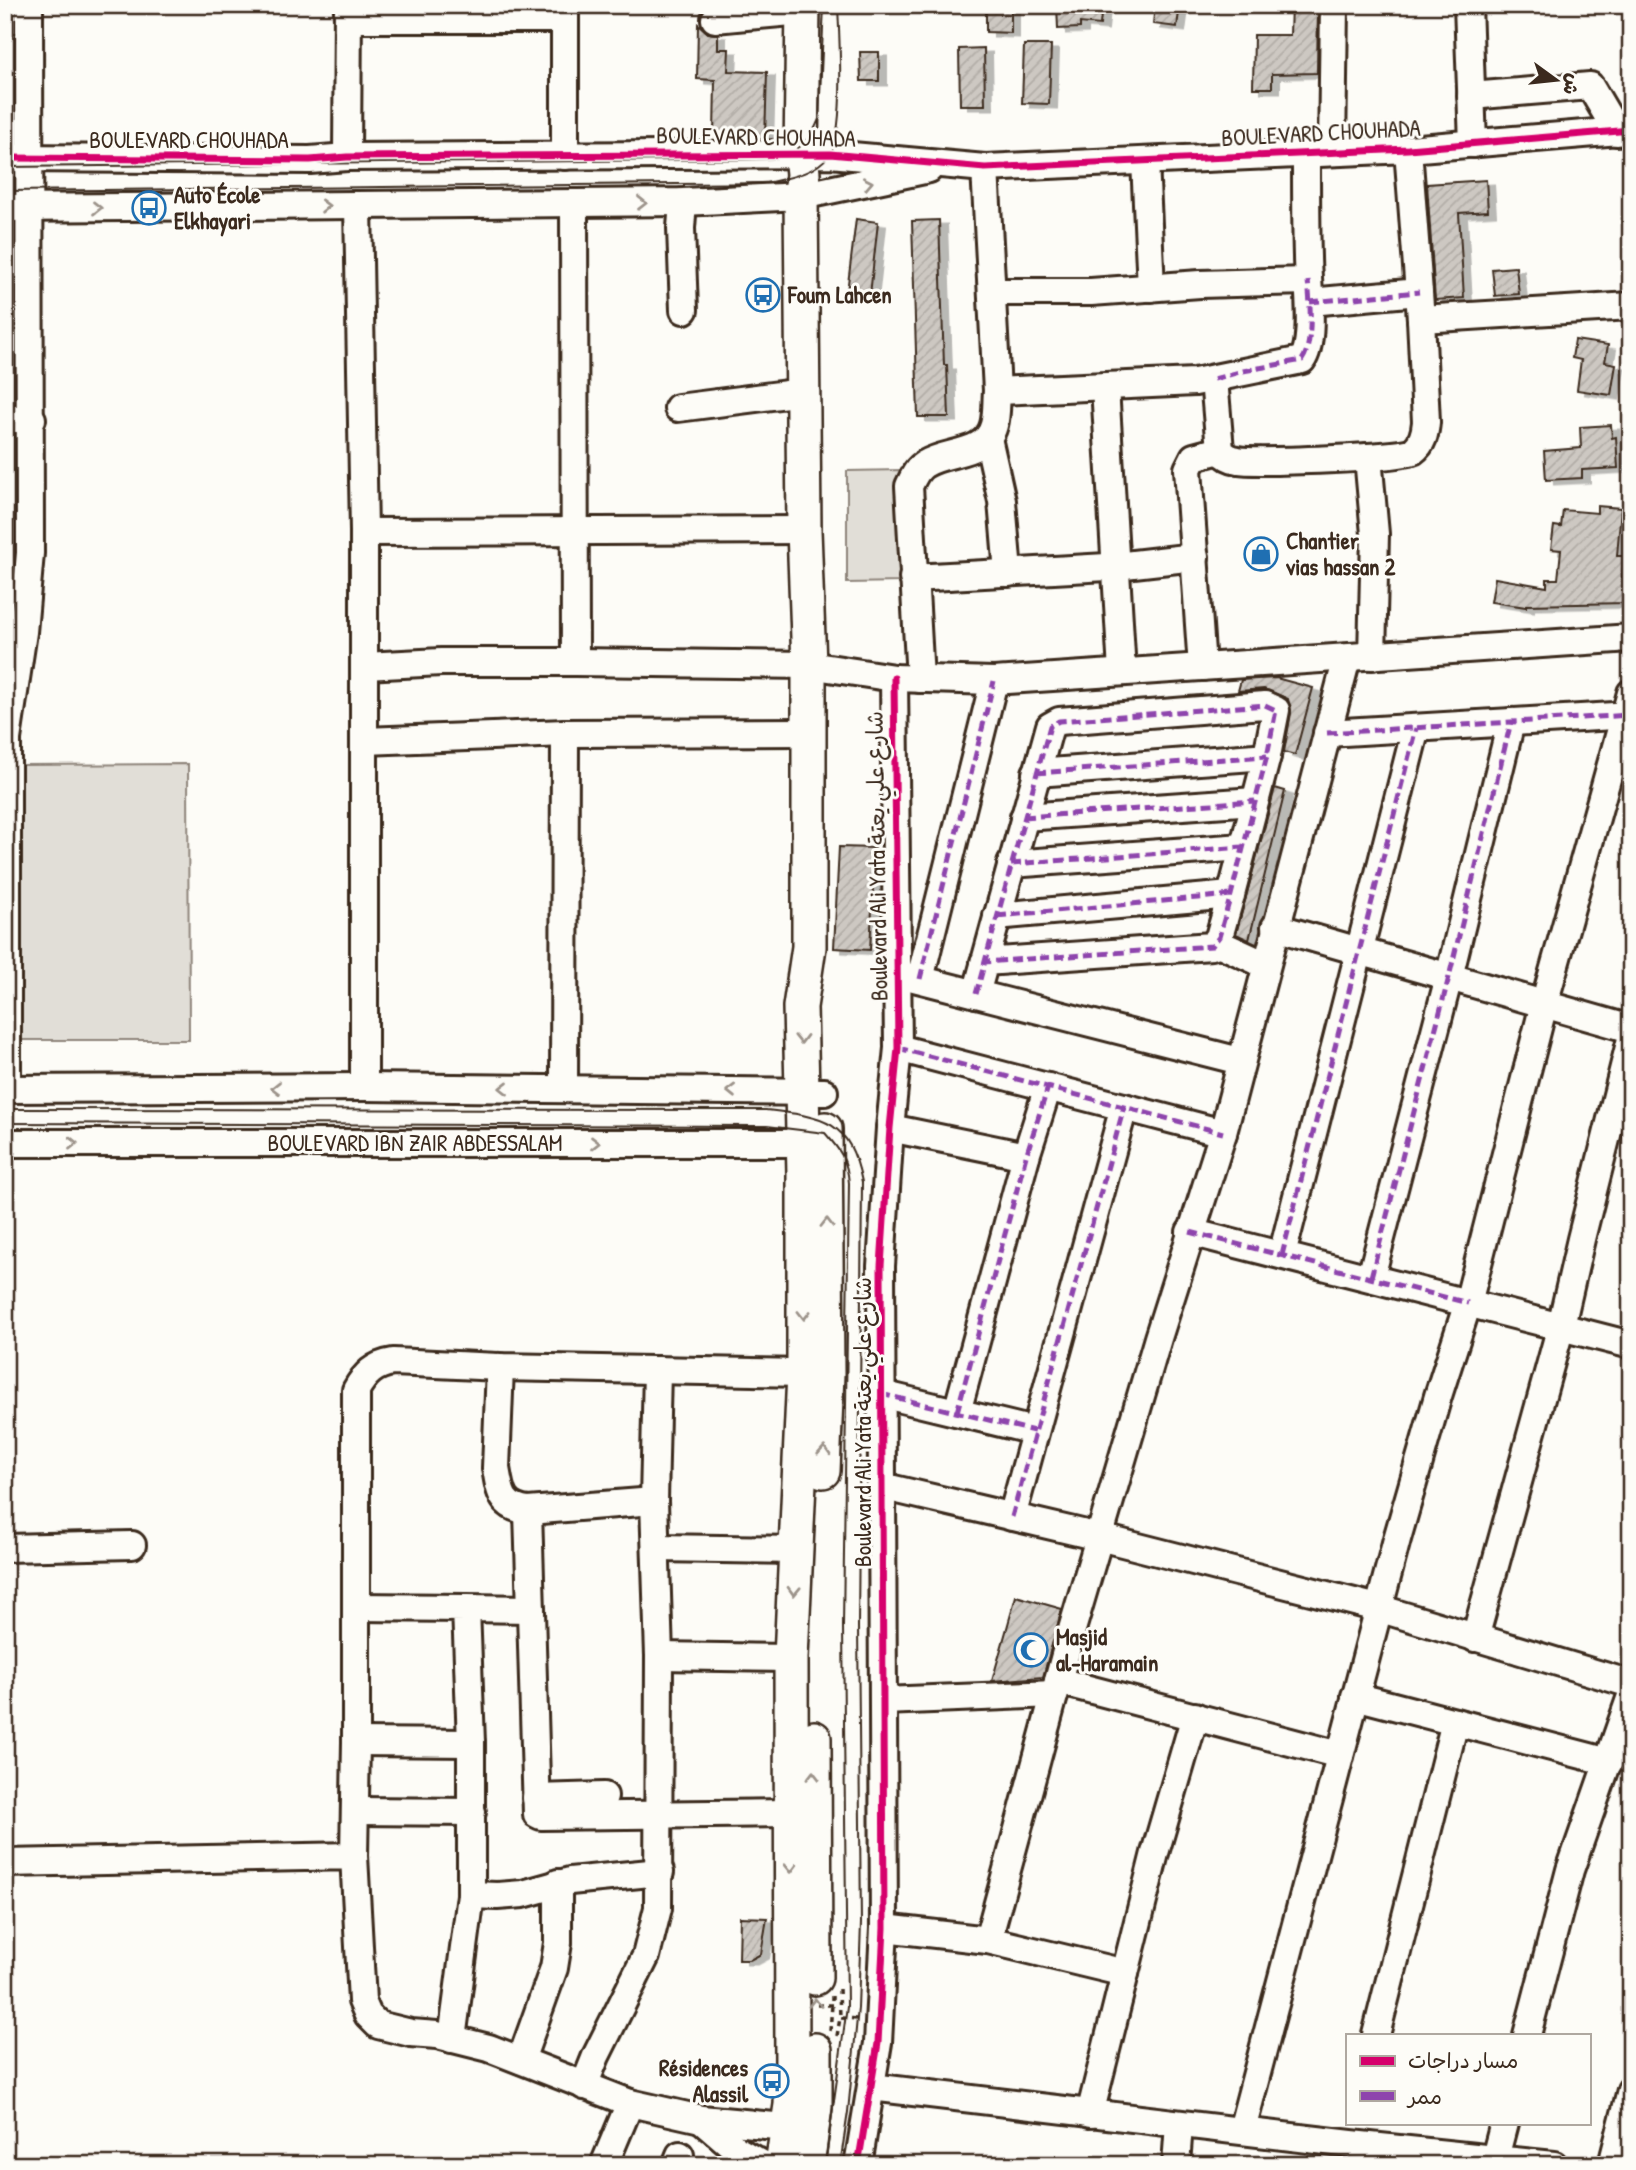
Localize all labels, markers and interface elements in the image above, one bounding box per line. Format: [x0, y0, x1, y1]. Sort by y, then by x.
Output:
north arrow [1520, 46, 1590, 116]
text: ش [1557, 71, 1588, 98]
street label: BOULEVARD CHOUHADA [1221, 112, 1421, 153]
street label: BOULEVARD CHOUHADA [656, 119, 856, 154]
street label: BOULEVARD CHOUHADA [89, 124, 289, 155]
one-way arrow [862, 177, 874, 192]
place label: Auto École Elkhayari [174, 179, 261, 237]
bus stop icon: Auto École Elkhayari [130, 189, 168, 227]
one-way arrow [638, 195, 648, 211]
one-way arrow [320, 198, 331, 214]
one-way arrow [93, 200, 103, 216]
bus stop icon: Foum Lahcen [744, 276, 782, 314]
place label: Foum Lahcen [787, 279, 892, 310]
place label: Chantier vias hassan 2 [1286, 525, 1396, 582]
shop icon: Chantier vias hassan 2 [1242, 535, 1280, 573]
street label: Boulevard Ali Yata شارع علي يعتة [858, 711, 901, 1001]
one-way arrow [793, 1033, 808, 1044]
one-way arrow [271, 1080, 282, 1095]
one-way arrow [498, 1080, 509, 1096]
one-way arrow [726, 1083, 737, 1098]
street label: BOULEVARD IBN ZAIR ABDESSALAM [267, 1127, 563, 1158]
one-way arrow [69, 1135, 79, 1151]
one-way arrow [590, 1135, 601, 1151]
one-way arrow [819, 1217, 835, 1228]
street label: Boulevard Ali Yata شارع علي يعتة [847, 1277, 884, 1567]
one-way arrow [796, 1310, 812, 1321]
one-way arrow [816, 1445, 831, 1456]
one-way arrow [786, 1586, 801, 1597]
place label: Masjid al-Haramain [1056, 1621, 1158, 1678]
mosque icon: Masjid al-Haramain [1012, 1631, 1050, 1669]
one-way arrow [805, 1770, 821, 1781]
one-way arrow [783, 1863, 799, 1874]
one-way arrow [807, 1998, 823, 2008]
legend [1346, 2034, 1590, 2124]
text: مسار دراجات [1408, 2046, 1518, 2075]
place label: Résidences Alassil [659, 2052, 749, 2109]
bus stop icon: Résidences Alassil [753, 2062, 791, 2100]
text: ممر [1406, 2082, 1442, 2111]

